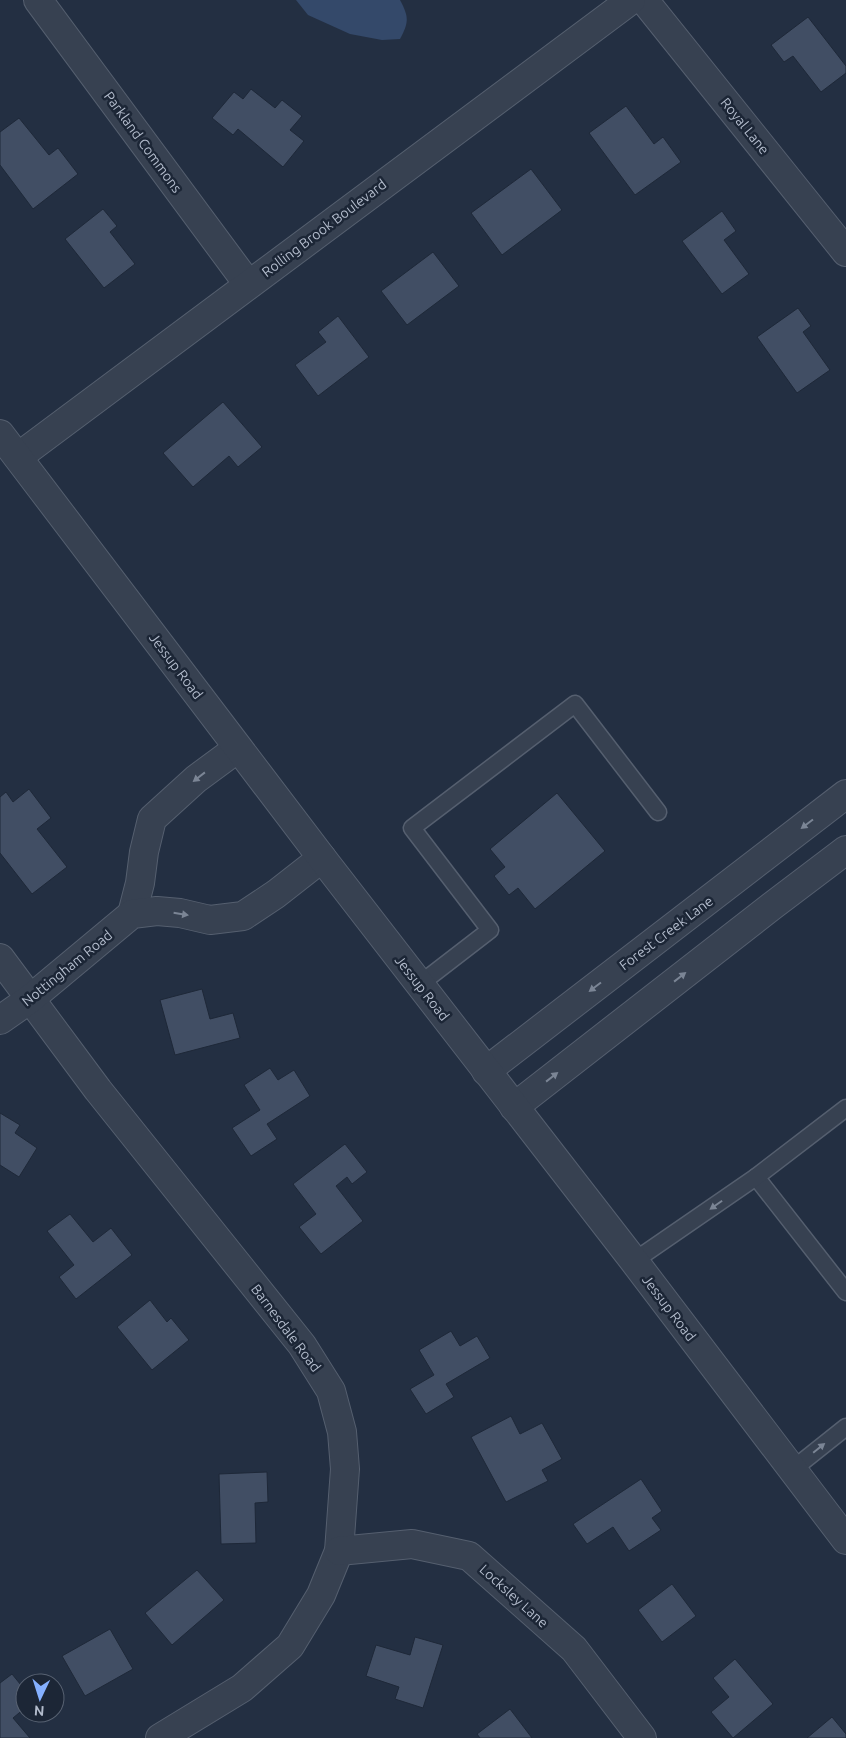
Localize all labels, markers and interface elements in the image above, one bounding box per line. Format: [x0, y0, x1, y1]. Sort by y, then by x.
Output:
street label: Parkland Commons [101, 88, 185, 196]
street label: Royal Lane [717, 95, 773, 157]
street label: Rolling Brook Boulevard [259, 176, 389, 280]
street label: Jessup Road [146, 630, 206, 702]
one-way arrow [192, 772, 206, 782]
one-way arrow [800, 819, 814, 829]
street label: Forest Creek Lane [616, 893, 716, 973]
one-way arrow [173, 910, 189, 918]
street label: Nottingham Road [19, 927, 115, 1009]
street label: Jessup Road [392, 952, 452, 1024]
one-way arrow [674, 971, 687, 982]
one-way arrow [588, 982, 602, 992]
one-way arrow [545, 1071, 558, 1082]
one-way arrow [709, 1200, 722, 1210]
street label: Jessup Road [639, 1272, 699, 1344]
street label: Barnesdale Road [248, 1281, 324, 1375]
one-way arrow [812, 1443, 825, 1454]
street label: Locksley Lane [477, 1561, 551, 1631]
north arrow [15, 1673, 65, 1723]
text: N [33, 1703, 45, 1719]

